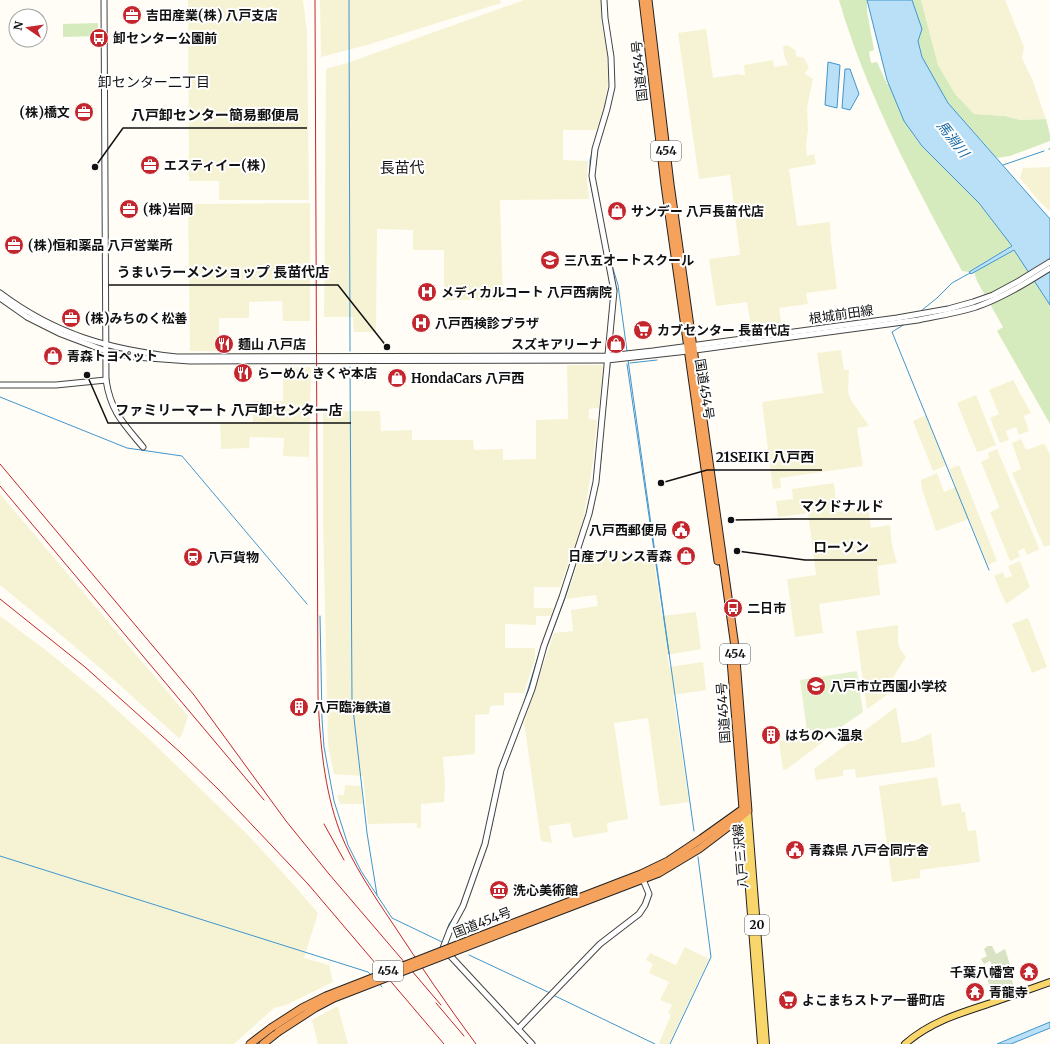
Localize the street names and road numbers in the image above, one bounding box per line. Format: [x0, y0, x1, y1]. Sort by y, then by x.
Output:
street label: 国道454号 [628, 40, 651, 102]
road number: 454 [651, 141, 681, 161]
street label: 根城前田線 [808, 302, 874, 327]
street label: 国道454号 [691, 358, 718, 421]
road number: 454 [720, 644, 750, 664]
street label: 国道454号 [713, 682, 734, 744]
street label: 八戸三沢線 [729, 823, 752, 889]
street label: 国道454号 [451, 904, 514, 941]
road number: 20 [745, 915, 769, 935]
road number: 454 [373, 961, 403, 981]

